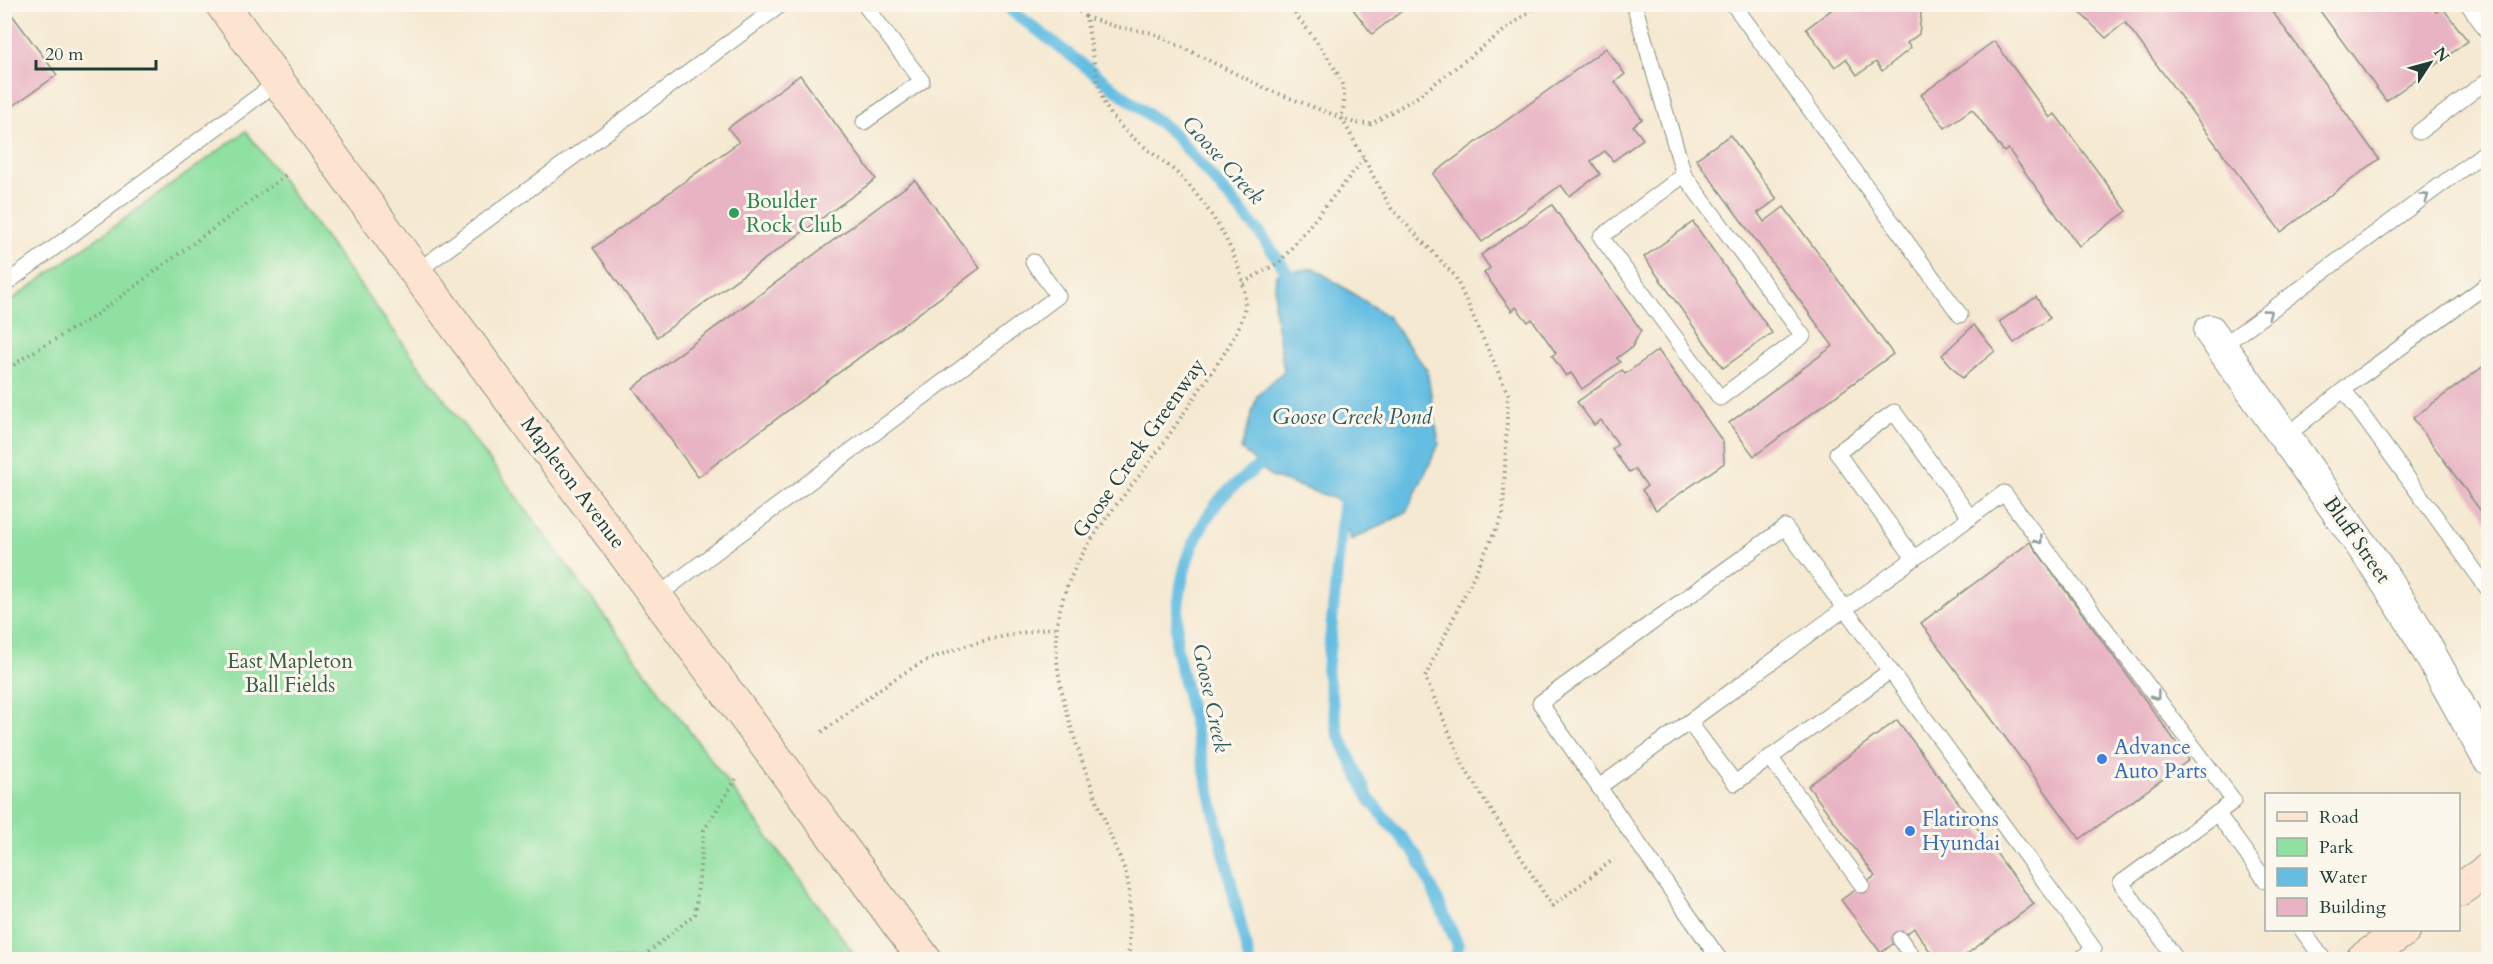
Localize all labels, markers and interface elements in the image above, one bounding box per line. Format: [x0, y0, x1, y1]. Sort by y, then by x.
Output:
scale bar [36, 33, 156, 71]
north arrow [2400, 33, 2460, 93]
text: 20 m [45, 42, 84, 67]
text: N [2428, 43, 2454, 67]
water label: Goose Creek [1175, 109, 1271, 211]
place label: Boulder Rock Club [746, 187, 843, 240]
one-way arrow [2418, 193, 2429, 204]
marker: Boulder Rock Club [727, 206, 741, 220]
one-way arrow [2262, 309, 2273, 320]
street label: Goose Creek Greenway [1066, 352, 1212, 544]
water label: Goose Creek Pond [1272, 402, 1433, 432]
street label: Mapleton Avenue [514, 411, 632, 555]
street label: Bluff Street [2316, 491, 2398, 590]
one-way arrow [2032, 533, 2043, 544]
water label: Goose Creek [1185, 641, 1237, 755]
park label: East Mapleton Ball Fields [227, 647, 353, 700]
one-way arrow [2148, 690, 2159, 701]
place label: Advance Auto Parts [2114, 733, 2207, 786]
marker: Advance Auto Parts [2095, 752, 2109, 766]
legend [2265, 793, 2460, 931]
place label: Flatirons Hyundai [1922, 805, 2000, 858]
text: Road [2319, 805, 2359, 830]
marker: Flatirons Hyundai [1903, 824, 1917, 838]
text: Park [2319, 835, 2354, 860]
text: Water [2318, 865, 2368, 890]
text: Building [2319, 895, 2387, 920]

